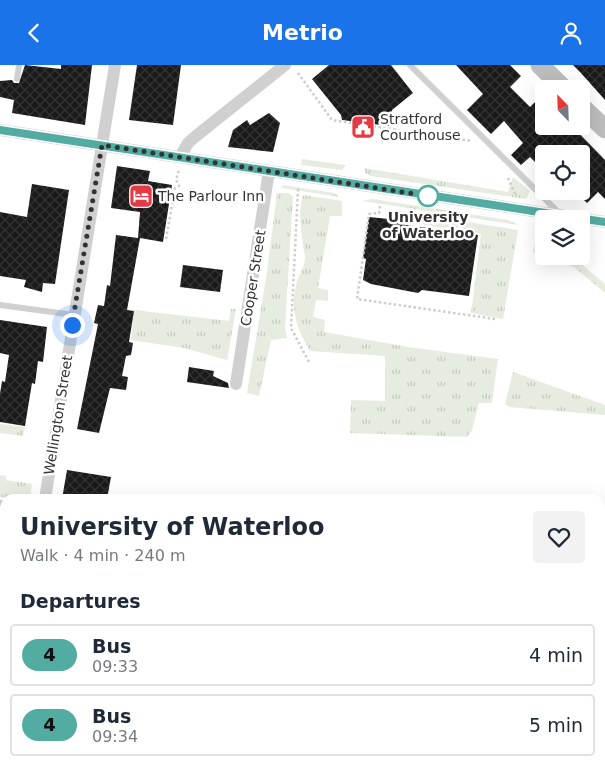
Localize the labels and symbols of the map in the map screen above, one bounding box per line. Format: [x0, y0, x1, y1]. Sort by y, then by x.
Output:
north arrow [535, 80, 590, 135]
place label: Stratford Courthouse [380, 111, 461, 143]
public building icon: Stratford Courthouse [350, 114, 376, 140]
hotel icon: The Parlour Inn [128, 183, 154, 209]
marker: University of Waterloo [417, 185, 439, 207]
place label: The Parlour Inn [157, 188, 264, 204]
place label: University of Waterloo [382, 209, 474, 241]
street label: Cooper Street [237, 228, 269, 327]
your location [60, 313, 85, 338]
street label: Wellington Street [41, 353, 75, 476]

